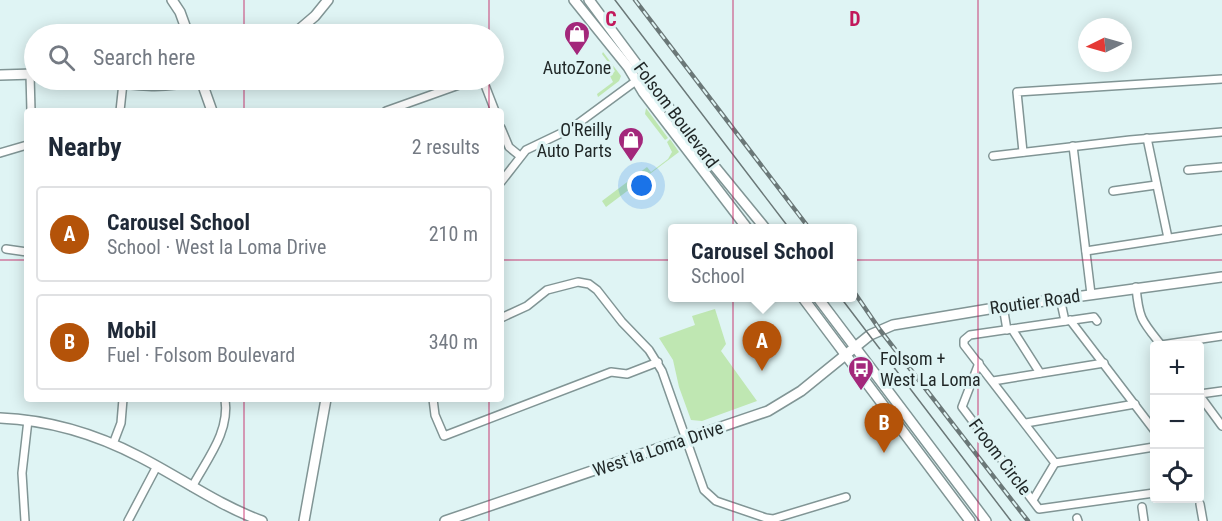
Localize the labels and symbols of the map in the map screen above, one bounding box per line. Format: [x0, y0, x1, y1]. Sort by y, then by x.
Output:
text: C [605, 7, 617, 31]
text: D [849, 7, 861, 31]
north arrow [1078, 18, 1132, 72]
shop icon: AutoZone [562, 19, 592, 57]
place label: AutoZone [543, 57, 611, 78]
street label: Folsom Boulevard [630, 58, 723, 172]
place label: O'Reilly Auto Parts [537, 119, 612, 161]
shop icon: O'Reilly Auto Parts [616, 125, 646, 163]
your location [627, 171, 656, 200]
street label: Routier Road [988, 285, 1081, 318]
pin: A [742, 322, 782, 371]
place label: Folsom + West La Loma [880, 348, 981, 390]
bus stop icon: Folsom + West La Loma [846, 354, 876, 392]
pin: B [864, 404, 904, 453]
street label: Froom Circle [965, 414, 1036, 499]
street label: West la Loma Drive [590, 416, 726, 481]

